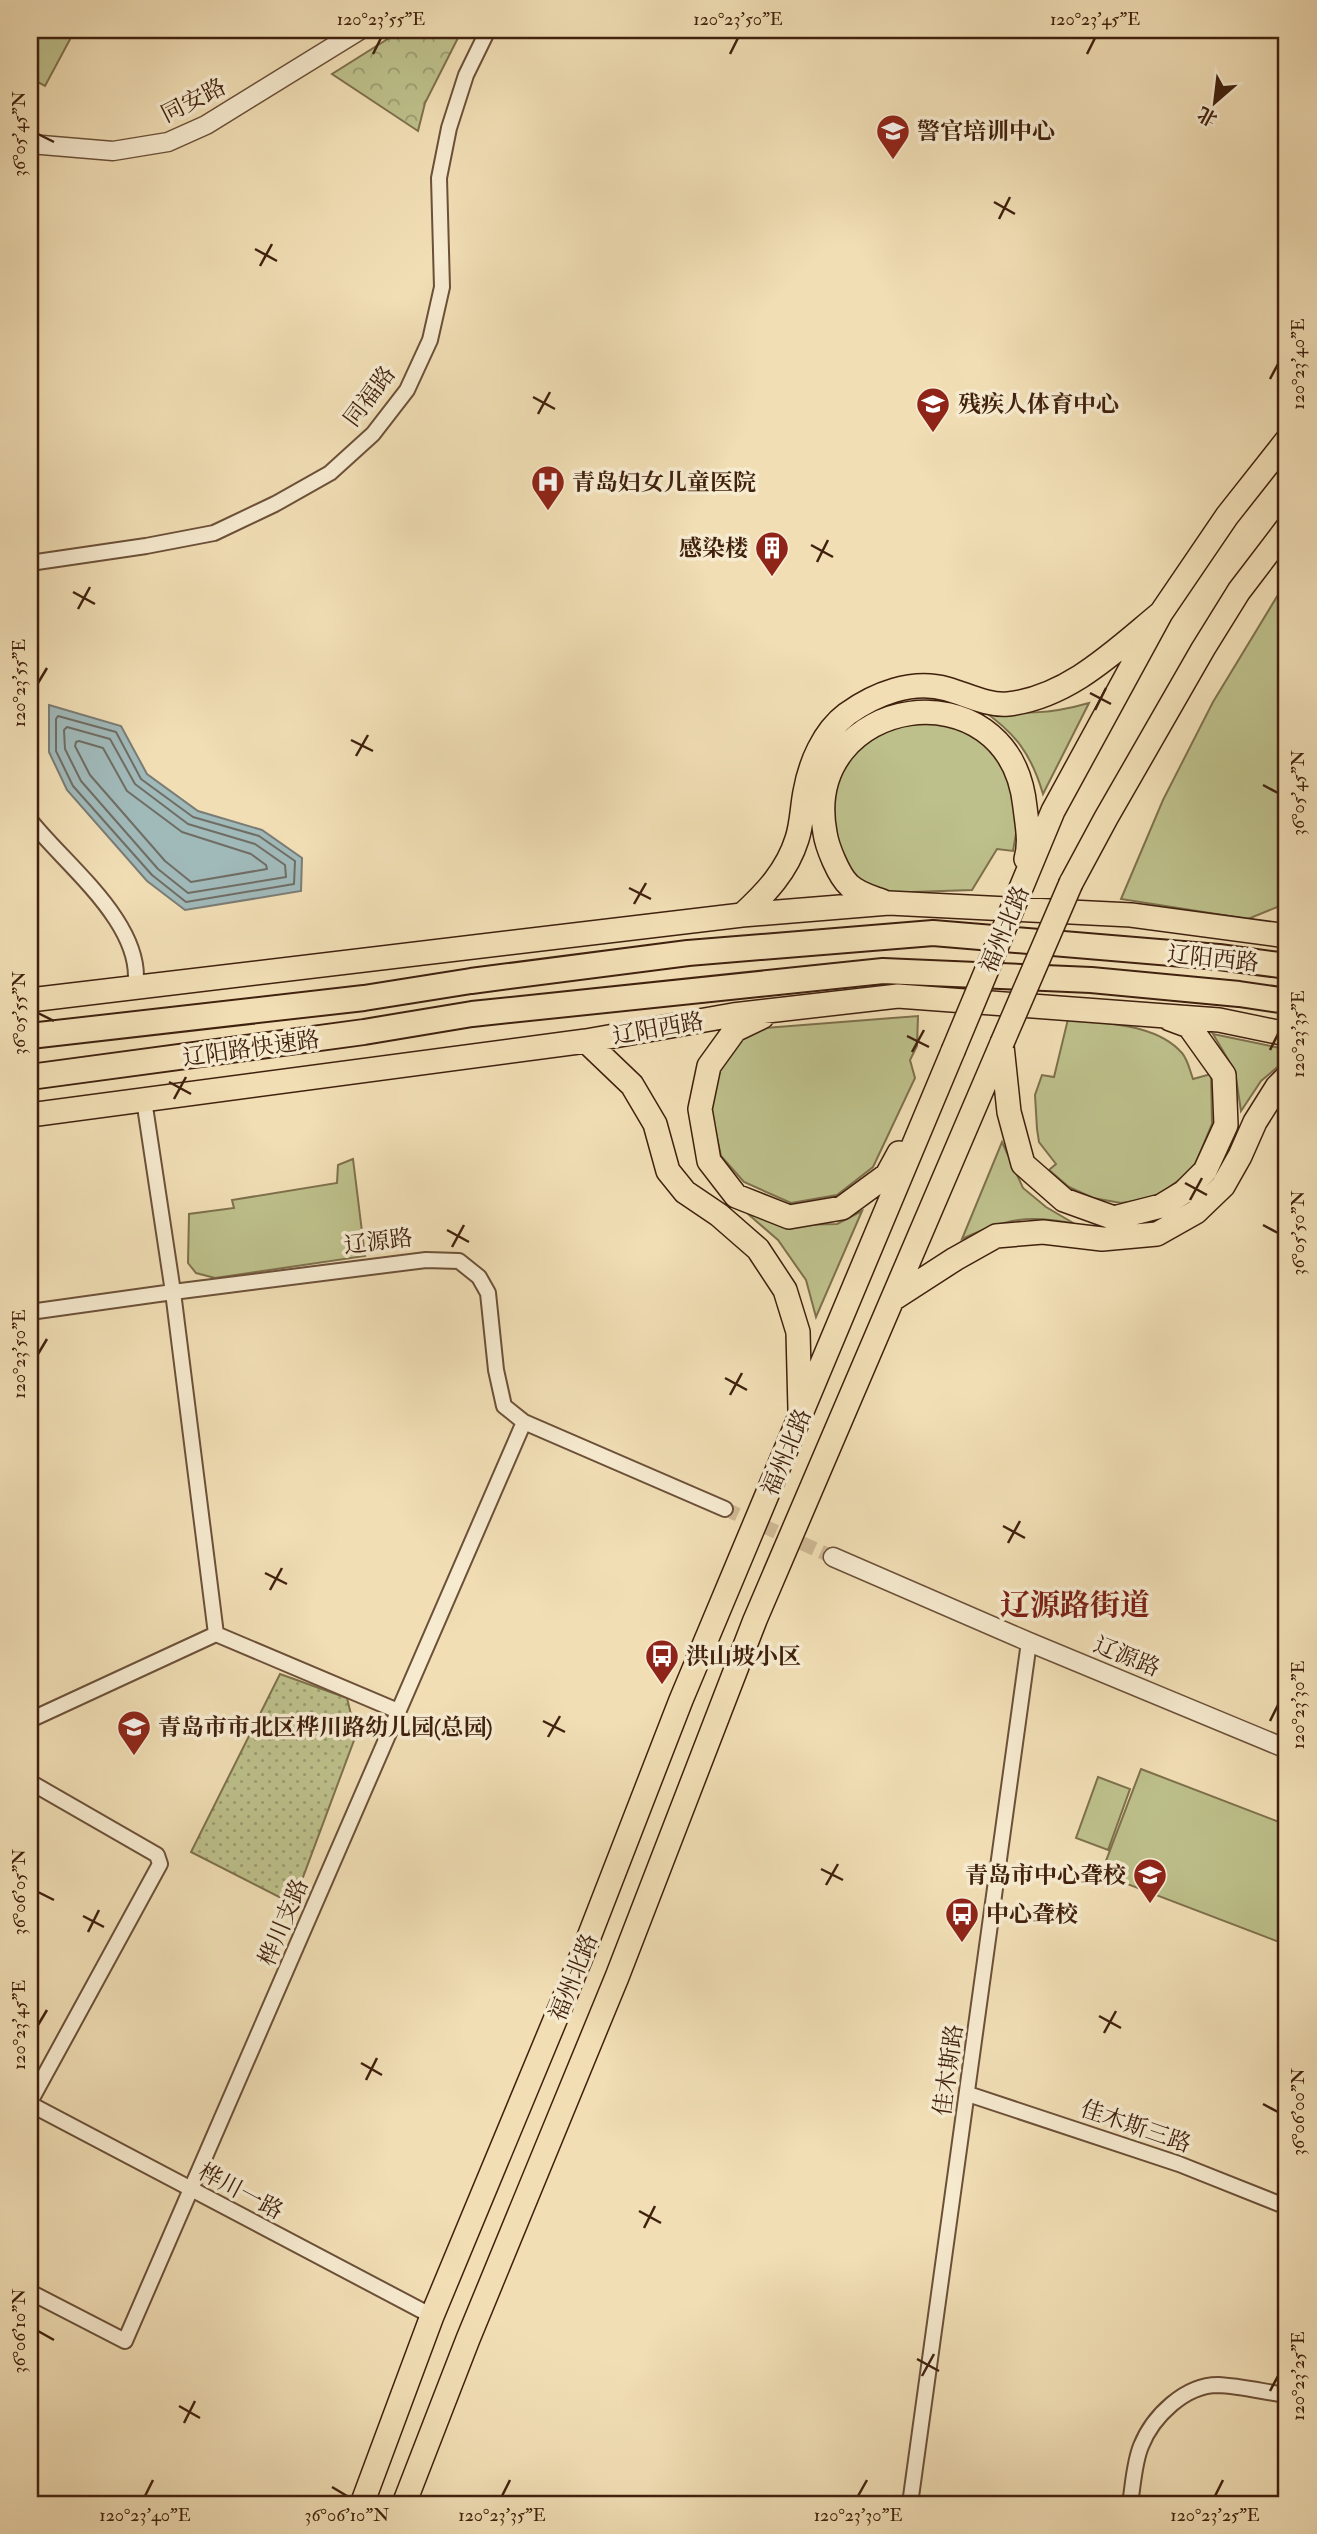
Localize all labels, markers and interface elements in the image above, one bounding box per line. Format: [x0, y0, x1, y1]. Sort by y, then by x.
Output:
text: 120°23'55"E [337, 8, 425, 31]
text: 120°23'50"E [693, 8, 783, 31]
text: 120°23'45"E [1050, 8, 1140, 31]
north arrow [1180, 66, 1250, 136]
street label: 同安路 [156, 72, 231, 129]
text: 36°05'45"N [8, 91, 31, 177]
text: 北 [1193, 101, 1222, 131]
school or university icon: 警官培训中心 [874, 112, 912, 161]
place label: 警官培训中心 [917, 117, 1055, 146]
text: 120°23'40"E [1287, 318, 1310, 410]
street label: 同福路 [337, 360, 402, 433]
school or university icon: 残疾人体育中心 [914, 385, 952, 434]
place label: 残疾人体育中心 [958, 390, 1119, 419]
hospital icon: 青岛妇女儿童医院 [529, 463, 567, 512]
place label: 青岛妇女儿童医院 [572, 468, 756, 497]
building icon: 感染楼 [753, 529, 791, 578]
place label: 感染楼 [679, 534, 748, 563]
text: 120°23'55"E [8, 639, 31, 727]
text: 36°05'45"N [1287, 750, 1310, 836]
street label: 福州北路 [973, 881, 1036, 977]
street label: 辽阳西路 [1166, 939, 1260, 978]
text: 36°05'55"N [8, 971, 31, 1055]
text: 120°23'35"E [1287, 990, 1310, 1078]
street label: 辽阳西路 [610, 1006, 706, 1051]
street label: 辽阳路快速路 [181, 1025, 321, 1072]
text: 36°05'50"N [1287, 1190, 1310, 1276]
street label: 辽源路 [342, 1223, 414, 1260]
text: 120°23'50"E [8, 1309, 31, 1399]
street label: 福州北路 [755, 1404, 818, 1500]
district label: 辽源路街道 [1000, 1587, 1150, 1624]
street label: 辽源路 [1089, 1630, 1164, 1683]
bus stop icon: 洪山坡小区 [643, 1637, 681, 1686]
place label: 洪山坡小区 [686, 1642, 801, 1671]
text: 120°23'30"E [1287, 1661, 1310, 1749]
school or university icon: 青岛市市北区桦川路幼儿园(总园) [115, 1708, 153, 1757]
place label: 青岛市市北区桦川路幼儿园(总园) [158, 1713, 493, 1742]
text: 36°06'05"N [8, 1849, 31, 1935]
school or university icon: 青岛市中心聋校 [1131, 1856, 1169, 1905]
place label: 青岛市中心聋校 [965, 1861, 1126, 1890]
street label: 桦川支路 [252, 1874, 315, 1970]
bus stop icon: 中心聋校 [943, 1895, 981, 1944]
place label: 中心聋校 [986, 1900, 1078, 1929]
street label: 福州北路 [543, 1929, 604, 2025]
text: 120°23'45"E [8, 1980, 31, 2070]
street label: 佳木斯路 [928, 2022, 969, 2118]
text: 36°06'00"N [1287, 2068, 1310, 2156]
street label: 佳木斯三路 [1077, 2094, 1195, 2159]
street label: 桦川一路 [193, 2157, 288, 2226]
text: 36°06'10"N [8, 2289, 31, 2373]
text: 120°23'25"E [1287, 2331, 1310, 2421]
text: 120°23'40"E [99, 2504, 191, 2527]
text: 36°06'10"N [305, 2504, 389, 2527]
text: 120°23'35"E [458, 2504, 546, 2527]
text: 120°23'30"E [814, 2504, 902, 2527]
text: 120°23'25"E [1170, 2504, 1260, 2527]

